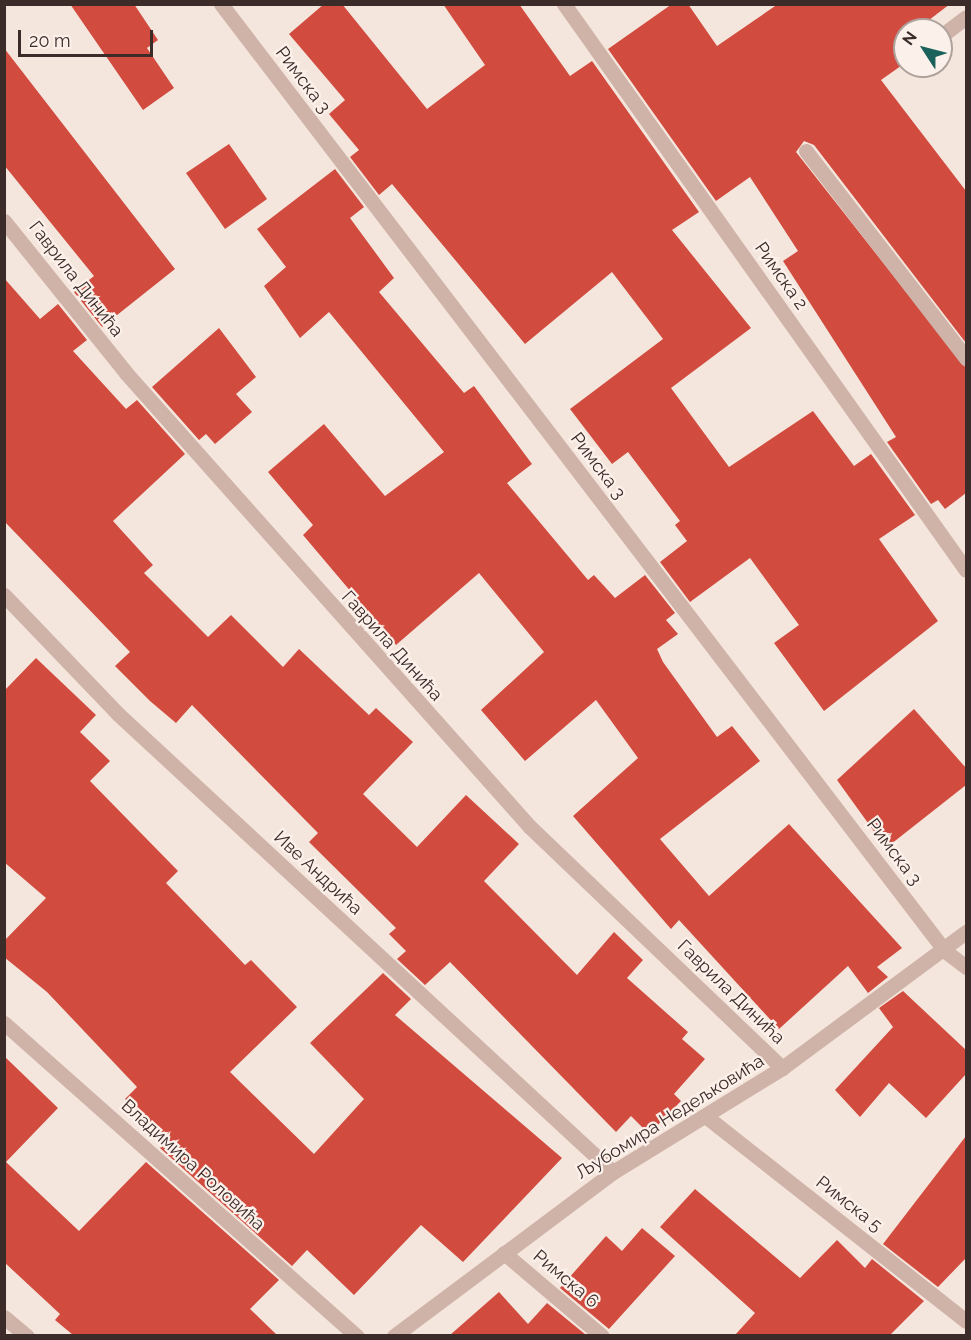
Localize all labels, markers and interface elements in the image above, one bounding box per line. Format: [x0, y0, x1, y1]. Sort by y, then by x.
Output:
scale bar [21, 18, 156, 56]
north arrow [893, 18, 953, 78]
text: N [898, 28, 921, 49]
text: 20 m [29, 30, 71, 51]
street label: Римска 3 [271, 42, 335, 118]
street label: Гаврила Динића [24, 217, 128, 341]
street label: Римска 2 [750, 238, 812, 314]
street label: Римска 3 [566, 428, 630, 504]
street label: Гаврила Динића [337, 586, 447, 706]
street label: Римска 3 [862, 814, 926, 890]
street label: Иве Андрића [269, 826, 367, 920]
street label: Гаврила Динића [673, 935, 789, 1049]
street label: Љубомира Недељковића [572, 1050, 768, 1184]
street label: Владимира Роловића [117, 1095, 269, 1235]
street label: Римска 5 [812, 1172, 886, 1236]
street label: Римска 6 [529, 1245, 603, 1313]

